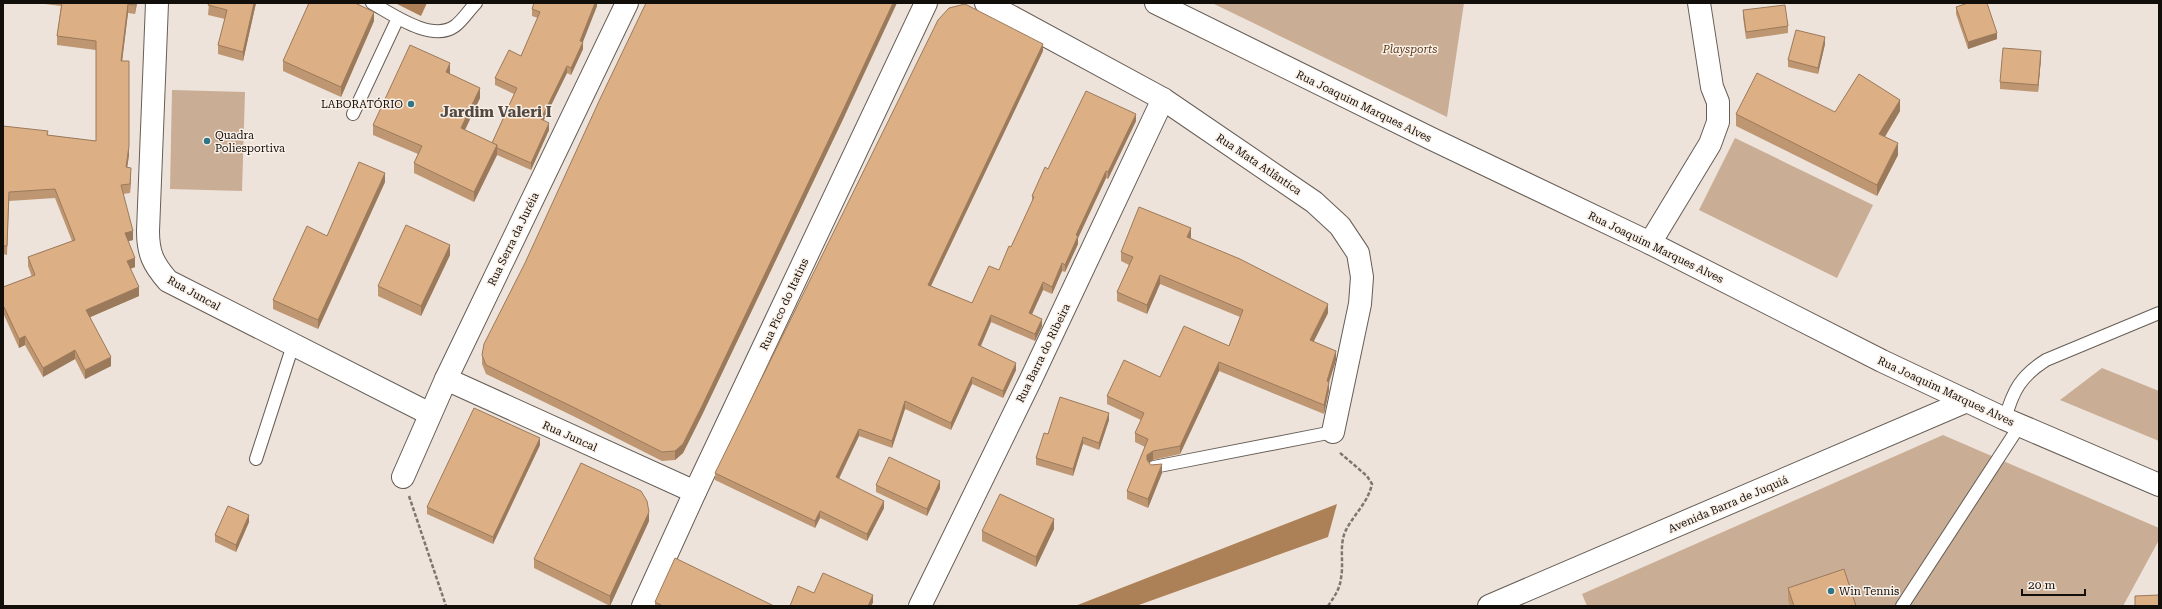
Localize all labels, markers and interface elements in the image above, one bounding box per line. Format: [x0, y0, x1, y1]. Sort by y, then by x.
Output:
park label: Playsports [1382, 43, 1437, 56]
street label: Rua Joaquim Marques Alves [1294, 68, 1434, 145]
place label: LABORATÓRIO [321, 97, 403, 111]
marker: LABORATÓRIO [406, 99, 416, 109]
district label: Jardim Valeri I [440, 103, 552, 121]
place label: Quadra Poliesportiva [215, 129, 285, 155]
street label: Rua Mata Atlântica [1214, 131, 1304, 198]
marker: Quadra Poliesportiva [202, 136, 212, 146]
street label: Rua Serra da Juréia [485, 190, 542, 288]
street label: Rua Joaquim Marques Alves [1586, 209, 1726, 286]
street label: Rua Pico do Itatins [757, 256, 811, 352]
street label: Rua Juncal [165, 274, 223, 314]
street label: Rua Barra do Ribeira [1014, 301, 1073, 405]
street label: Rua Joaquim Marques Alves [1875, 354, 2016, 429]
street label: Rua Juncal [540, 419, 600, 455]
street label: Avenida Barra de Juquiá [1666, 473, 1790, 536]
scale bar [2022, 571, 2085, 597]
text: 20 m [2028, 578, 2055, 592]
place label: Win Tennis [1839, 585, 1899, 598]
marker: Win Tennis [1826, 586, 1836, 596]

